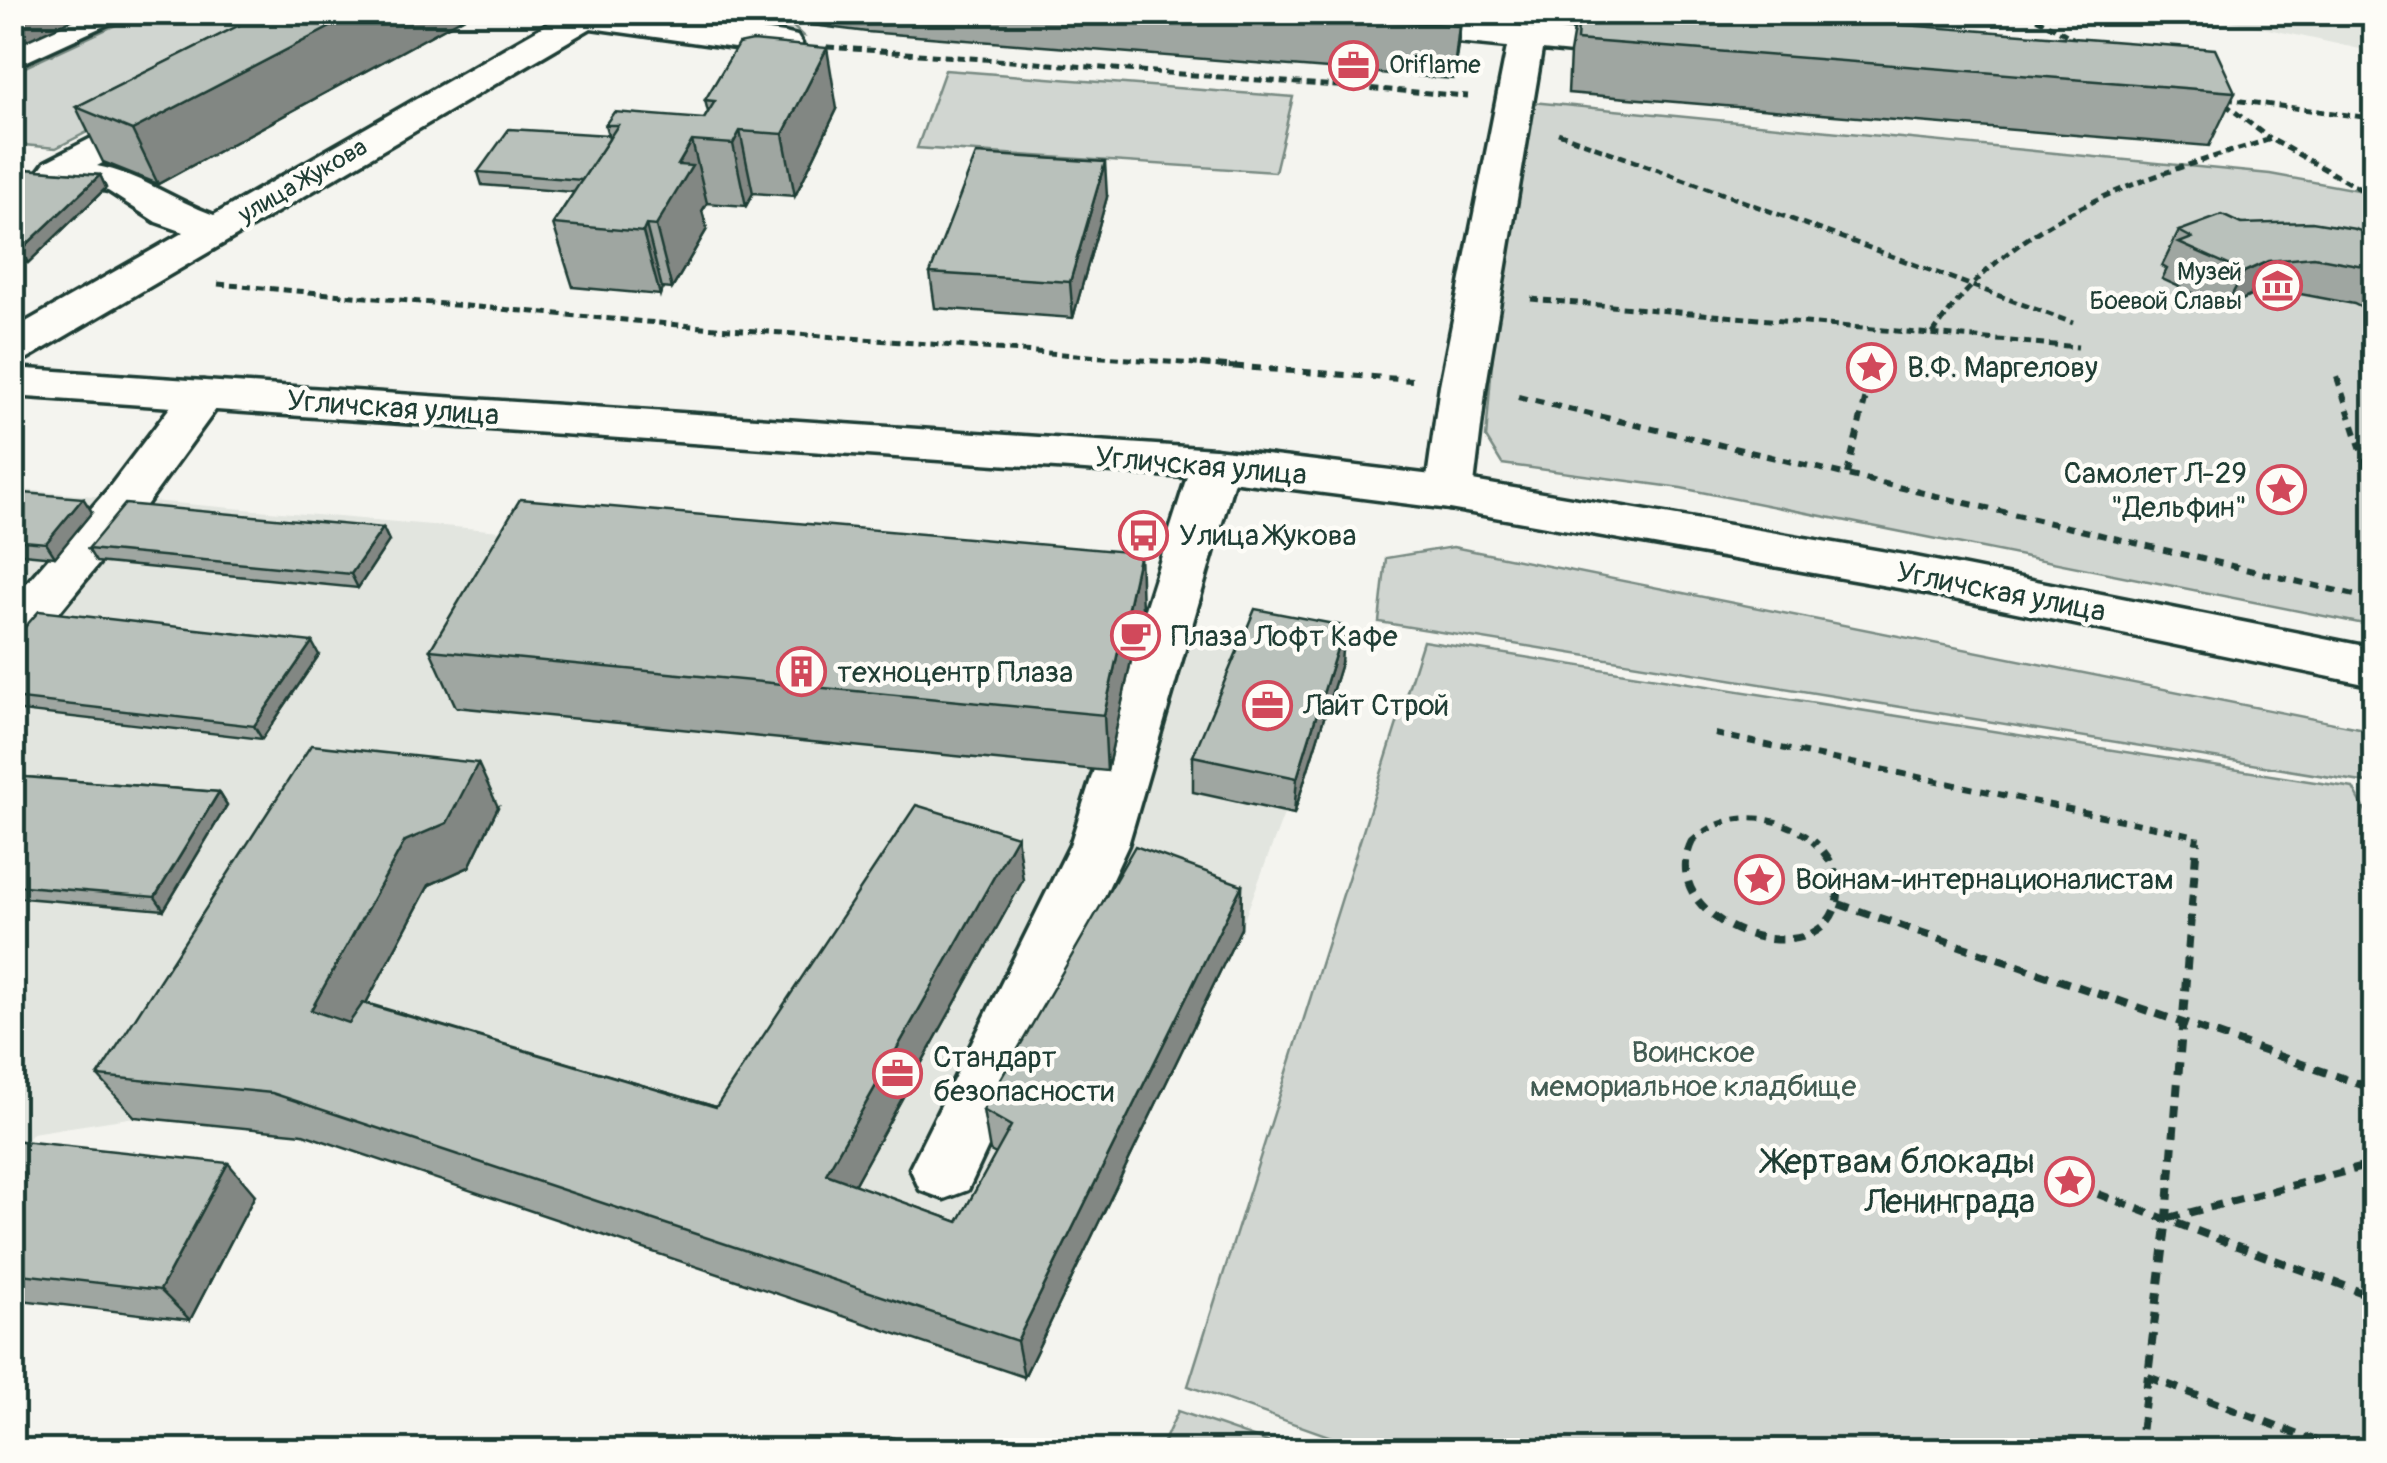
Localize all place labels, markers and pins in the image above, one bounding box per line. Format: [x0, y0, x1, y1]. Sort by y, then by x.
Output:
office icon: Oriflame [1328, 39, 1380, 91]
place label: Oriflame [1389, 50, 1481, 81]
place label: Музей Боевой Славы [2090, 257, 2242, 317]
museum icon: Музей Боевой Славы [2251, 260, 2303, 312]
place icon: В.Ф. Маргелову [1846, 341, 1898, 393]
place label: В.Ф. Маргелову [1907, 349, 2098, 386]
place label: Самолет Л-29 "Дельфин" [2064, 455, 2247, 526]
place icon: Самолет Л-29 "Дельфин" [2256, 464, 2308, 516]
bus stop icon: Улица Жукова [1118, 509, 1170, 561]
place label: Улица Жукова [1179, 517, 1357, 554]
cafe icon: Плаза Лофт Кафе [1110, 610, 1162, 662]
place label: Плаза Лофт Кафе [1171, 618, 1398, 655]
building icon: техноцентр Плаза [776, 646, 828, 698]
place label: техноцентр Плаза [837, 654, 1073, 691]
office icon: Лайт Строй [1242, 679, 1294, 731]
place label: Лайт Строй [1302, 687, 1449, 724]
place icon: Воинам-интернационалистам [1734, 853, 1786, 905]
place label: Воинам-интернационалистам [1795, 861, 2174, 898]
place label: Стандарт безопасности [933, 1039, 1114, 1110]
office icon: Стандарт безопасности [872, 1048, 924, 1100]
place label: Жертвам блокады Ленинграда [1758, 1140, 2035, 1224]
place icon: Жертвам блокады Ленинграда [2044, 1156, 2096, 1208]

